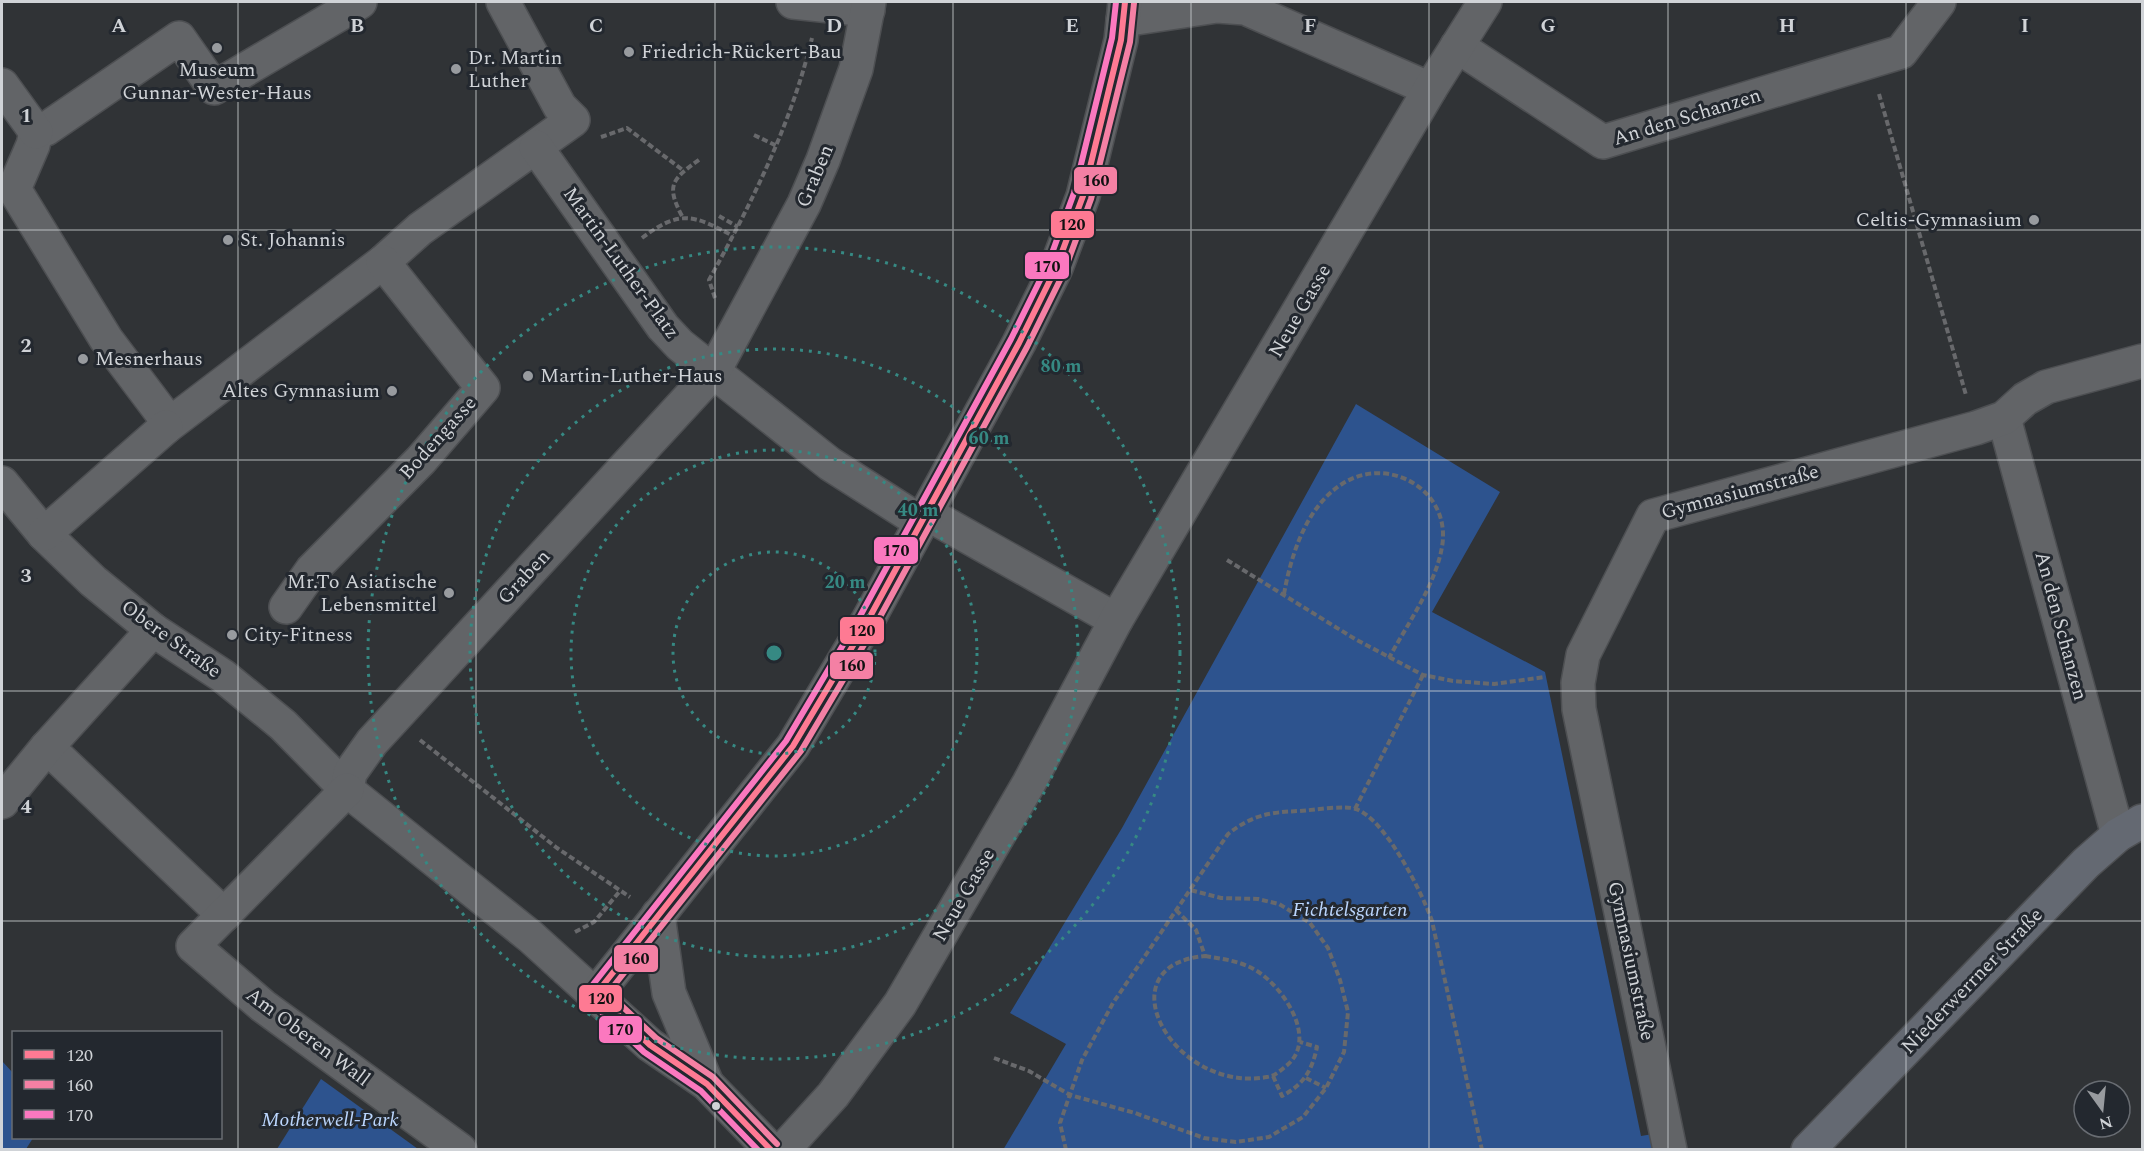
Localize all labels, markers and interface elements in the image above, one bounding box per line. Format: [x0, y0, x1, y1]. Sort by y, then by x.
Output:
text: A [111, 11, 127, 41]
text: B [350, 11, 364, 41]
text: C [589, 11, 603, 41]
text: D [826, 11, 842, 41]
text: E [1065, 11, 1079, 41]
text: F [1304, 11, 1316, 41]
text: G [1540, 11, 1556, 41]
text: H [1779, 11, 1795, 41]
text: I [2021, 11, 2029, 41]
place label: Friedrich-Rückert-Bau [641, 37, 841, 67]
marker: Museum Gunnar-Wester-Haus [210, 41, 224, 55]
place label: Dr. Martin Luther [468, 43, 562, 96]
marker: Friedrich-Rückert-Bau [622, 45, 636, 59]
place label: Museum Gunnar-Wester-Haus [122, 55, 312, 108]
marker: Dr. Martin Luther [449, 62, 463, 76]
street label: An den Schanzen [1609, 80, 1765, 154]
text: 1 [20, 101, 32, 131]
street label: Graben [788, 140, 842, 212]
line badge: 160 [1073, 166, 1118, 195]
text: 160 [1083, 169, 1109, 193]
street label: Martin-Luther-Platz [555, 181, 687, 345]
place label: Celtis-Gymnasium [1856, 205, 2022, 235]
line badge: 120 [1050, 210, 1095, 239]
text: 120 [1059, 213, 1085, 237]
marker: Celtis-Gymnasium [2027, 213, 2041, 227]
place label: St. Johannis [240, 225, 346, 255]
marker: St. Johannis [221, 233, 235, 247]
line badge: 170 [1024, 251, 1070, 280]
text: 170 [1034, 255, 1060, 279]
street label: Neue Gasse [1261, 259, 1339, 363]
text: 2 [20, 331, 32, 361]
place label: Mesnerhaus [95, 344, 203, 374]
marker: Mesnerhaus [76, 352, 90, 366]
text: 80 m [1041, 353, 1081, 380]
place label: Martin-Luther-Haus [540, 361, 723, 391]
marker: Martin-Luther-Haus [521, 369, 535, 383]
place label: Altes Gymnasium [222, 376, 380, 406]
marker: Altes Gymnasium [385, 384, 399, 398]
street label: Bodengasse [392, 389, 484, 487]
text: 60 m [969, 425, 1009, 452]
street label: Gymnasiumstraße [1658, 457, 1822, 527]
text: 40 m [898, 497, 938, 524]
line badge: 170 [873, 536, 919, 565]
text: 170 [883, 539, 909, 563]
street label: Graben [491, 543, 557, 611]
street label: An den Schanzen [2027, 548, 2095, 704]
text: 3 [20, 561, 32, 591]
place label: Mr.To Asiatische Lebensmittel [287, 567, 437, 620]
text: 20 m [825, 569, 865, 596]
marker: Mr.To Asiatische Lebensmittel [442, 586, 456, 600]
street label: Obere Straße [115, 592, 227, 686]
line badge: 120 [839, 616, 885, 645]
text: 120 [849, 619, 875, 643]
place label: City-Fitness [244, 620, 353, 650]
marker: City-Fitness [225, 628, 239, 642]
centre of rings [764, 643, 784, 663]
line badge: 160 [829, 651, 874, 680]
text: 160 [839, 654, 865, 678]
text: 4 [20, 792, 32, 822]
street label: Neue Gasse [925, 843, 1003, 947]
street label: Gymnasiumstraße [1599, 879, 1663, 1043]
park label: Fichtelsgarten [1292, 895, 1408, 925]
street label: Niederwerrner Straße [1894, 901, 2050, 1061]
line badge: 160 [613, 944, 659, 973]
text: 160 [623, 947, 649, 971]
street label: Am Oberen Wall [239, 980, 377, 1094]
line badge: 120 [578, 984, 623, 1013]
text: 120 [588, 987, 614, 1011]
line badge: 170 [598, 1015, 643, 1044]
text: 170 [607, 1018, 633, 1042]
legend [12, 1031, 222, 1139]
text: 120 [66, 1042, 93, 1069]
text: 160 [66, 1072, 93, 1099]
north arrow [2072, 1079, 2132, 1139]
unlabelled marker [710, 1100, 722, 1112]
text: 170 [66, 1102, 93, 1129]
park label: Motherwell-Park [261, 1105, 399, 1135]
text: N [2096, 1109, 2115, 1136]

